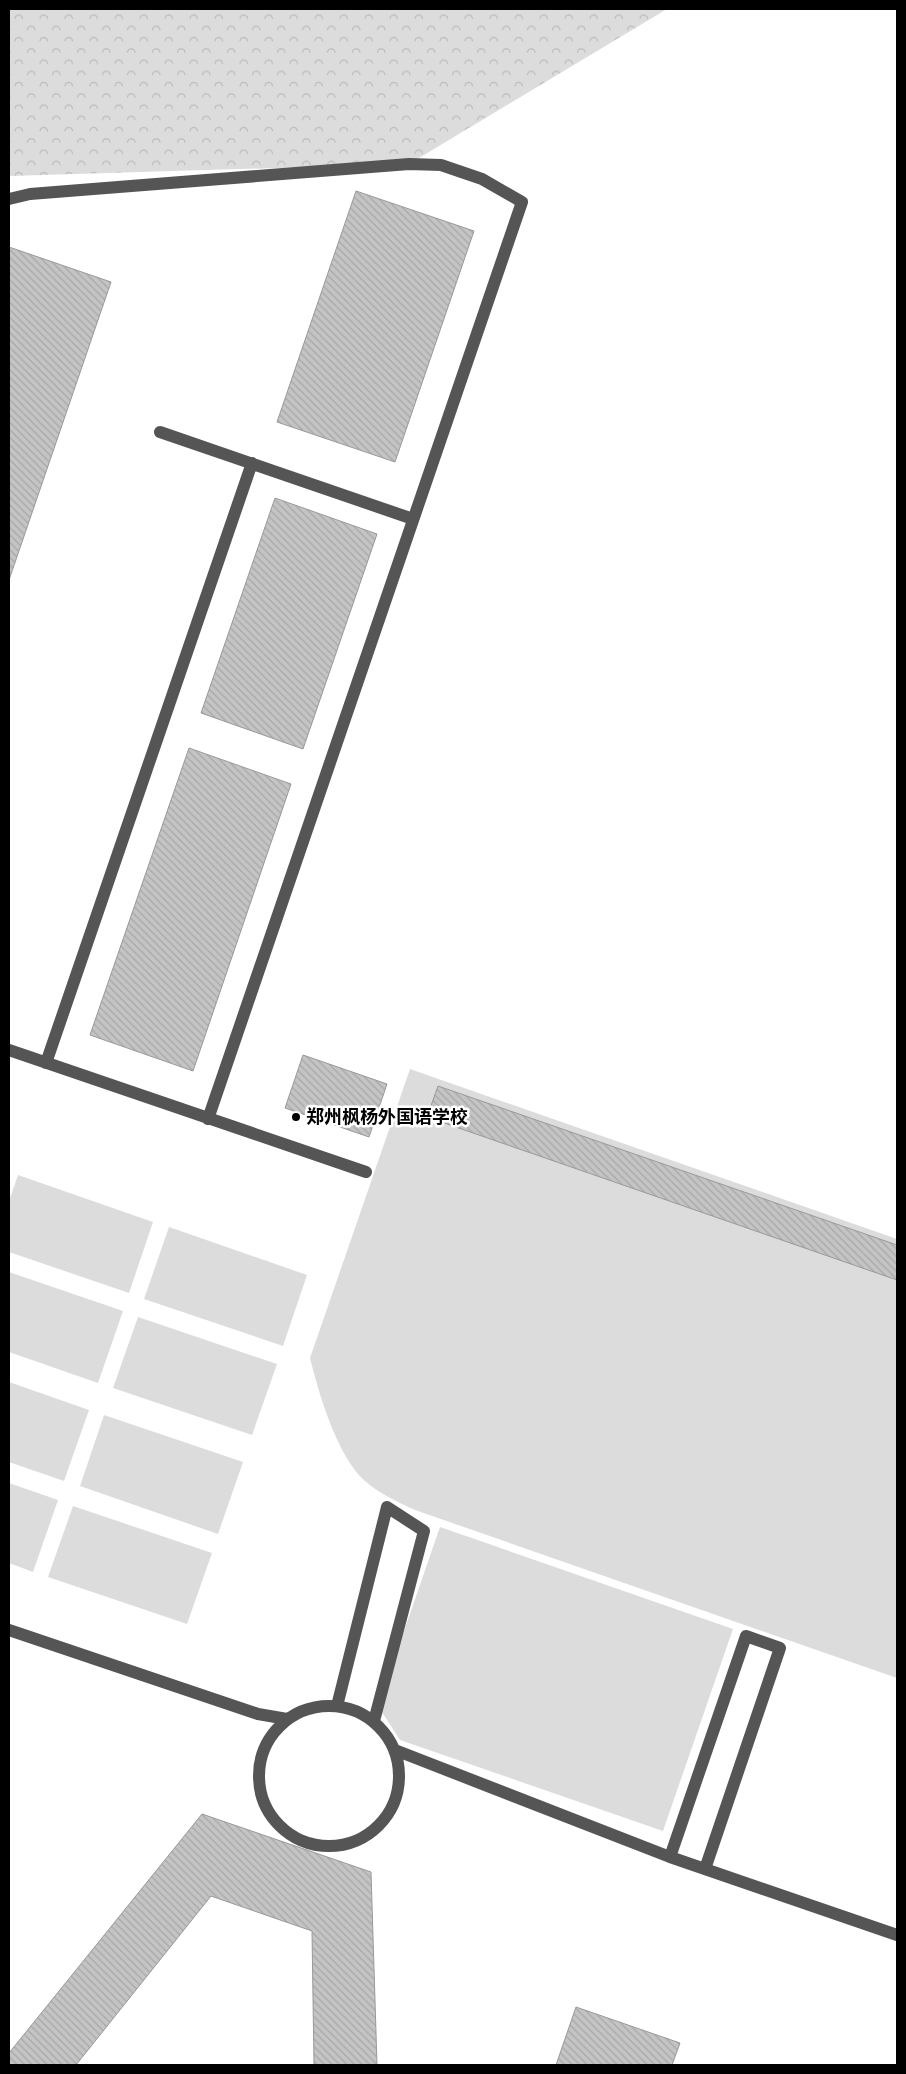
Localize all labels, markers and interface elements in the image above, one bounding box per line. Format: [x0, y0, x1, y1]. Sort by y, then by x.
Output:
place label: 郑州枫杨外国语学校 [306, 1106, 468, 1127]
marker: 郑州枫杨外国语学校 [290, 1111, 302, 1123]

